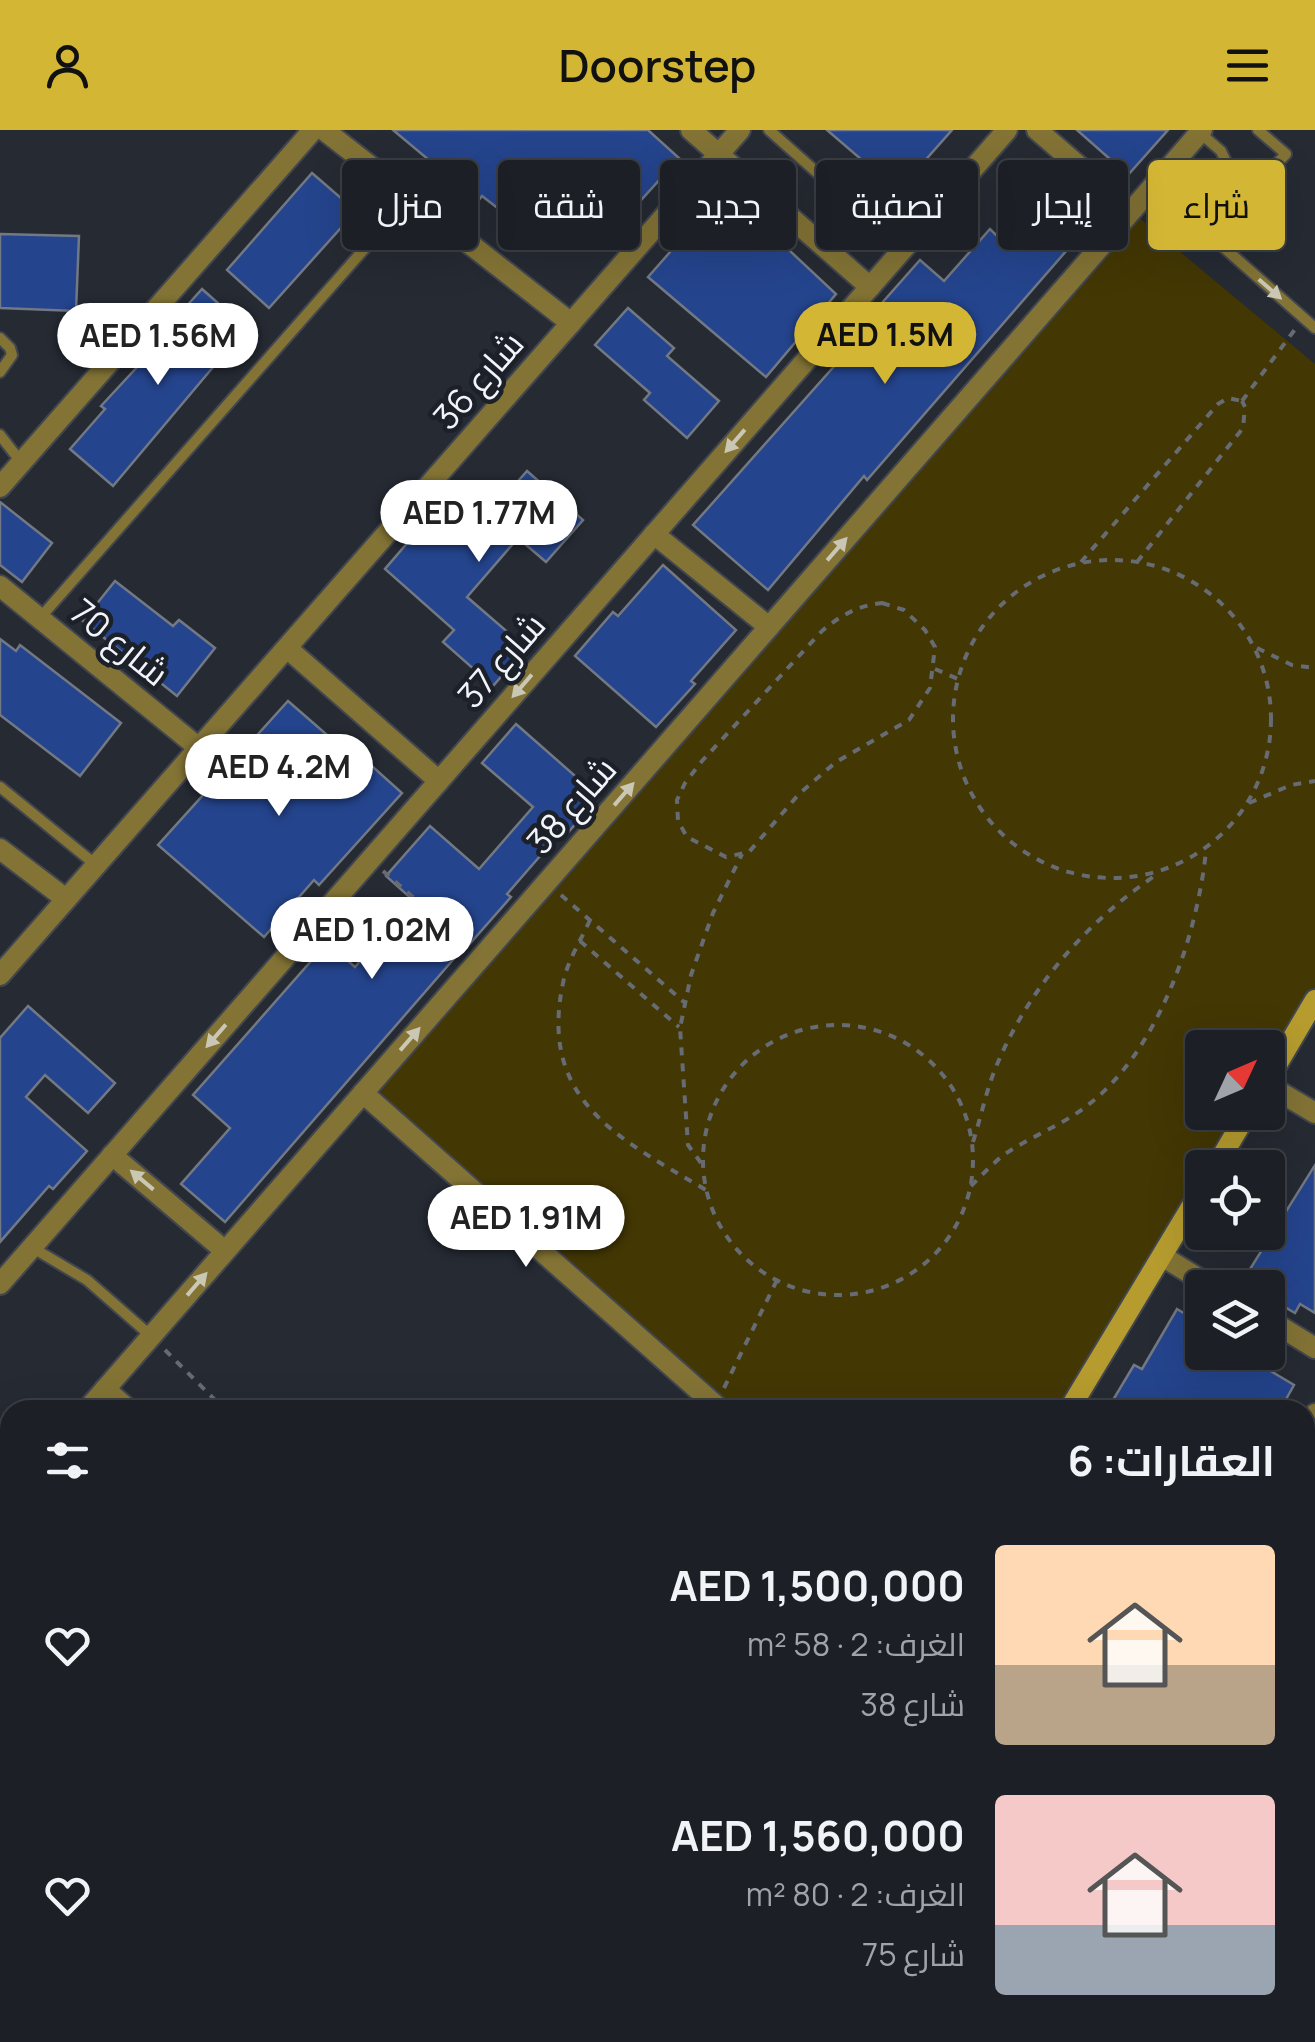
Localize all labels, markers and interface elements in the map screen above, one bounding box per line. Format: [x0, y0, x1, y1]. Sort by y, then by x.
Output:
text: Doorstep [559, 34, 756, 96]
icon: person [40, 38, 95, 93]
icon: menu [1220, 38, 1275, 93]
chip: منزل [342, 160, 478, 250]
chip: شقة [498, 160, 640, 250]
chip: جديد [660, 160, 796, 250]
chip: تصفية [816, 160, 978, 250]
chip: إيجار [998, 160, 1128, 250]
chip: شراء [1148, 160, 1285, 250]
one-way arrow [1258, 277, 1283, 299]
pin: AED 1.5M [782, 302, 988, 387]
pin: AED 1.56M [44, 303, 272, 388]
text: AED 1.5M [816, 312, 954, 356]
text: AED 1.56M [79, 313, 237, 357]
street label: شارع 36 [422, 321, 534, 439]
one-way arrow [725, 428, 747, 453]
pin: AED 1.77M [365, 480, 593, 565]
text: AED 1.77M [402, 490, 556, 534]
one-way arrow [826, 536, 848, 561]
street label: شارع 70 [61, 588, 179, 696]
street label: شارع 37 [446, 602, 556, 718]
one-way arrow [511, 673, 533, 698]
pin: AED 4.2M [176, 734, 382, 819]
text: AED 4.2M [207, 744, 351, 788]
street label: شارع 38 [515, 746, 627, 864]
one-way arrow [612, 781, 634, 806]
pin: AED 1.02M [258, 897, 486, 982]
text: AED 1.02M [293, 907, 451, 951]
one-way arrow [206, 1023, 228, 1048]
one-way arrow [399, 1027, 421, 1052]
north arrow [1185, 1030, 1285, 1130]
map controls [1185, 1030, 1285, 1370]
button: locate [1185, 1150, 1285, 1250]
one-way arrow [130, 1170, 155, 1192]
pin: AED 1.91M [412, 1185, 640, 1270]
text: AED 1.91M [450, 1195, 602, 1239]
button: layers [1185, 1270, 1285, 1370]
one-way arrow [185, 1272, 207, 1297]
text: العقارات: 6 [1068, 1431, 1275, 1489]
icon: filters [40, 1433, 95, 1488]
text: AED 1,500,000 [669, 1556, 965, 1614]
icon: home [1075, 1585, 1195, 1705]
icon: heart [40, 1618, 95, 1673]
text: الغرف: 2 · 58 m² [747, 1622, 965, 1666]
text: شارع 38 [860, 1682, 965, 1726]
text: AED 1,560,000 [671, 1806, 965, 1864]
icon: home [1075, 1835, 1195, 1955]
icon: heart [40, 1868, 95, 1923]
text: الغرف: 2 · 80 m² [746, 1872, 965, 1916]
text: شارع 75 [862, 1932, 965, 1976]

